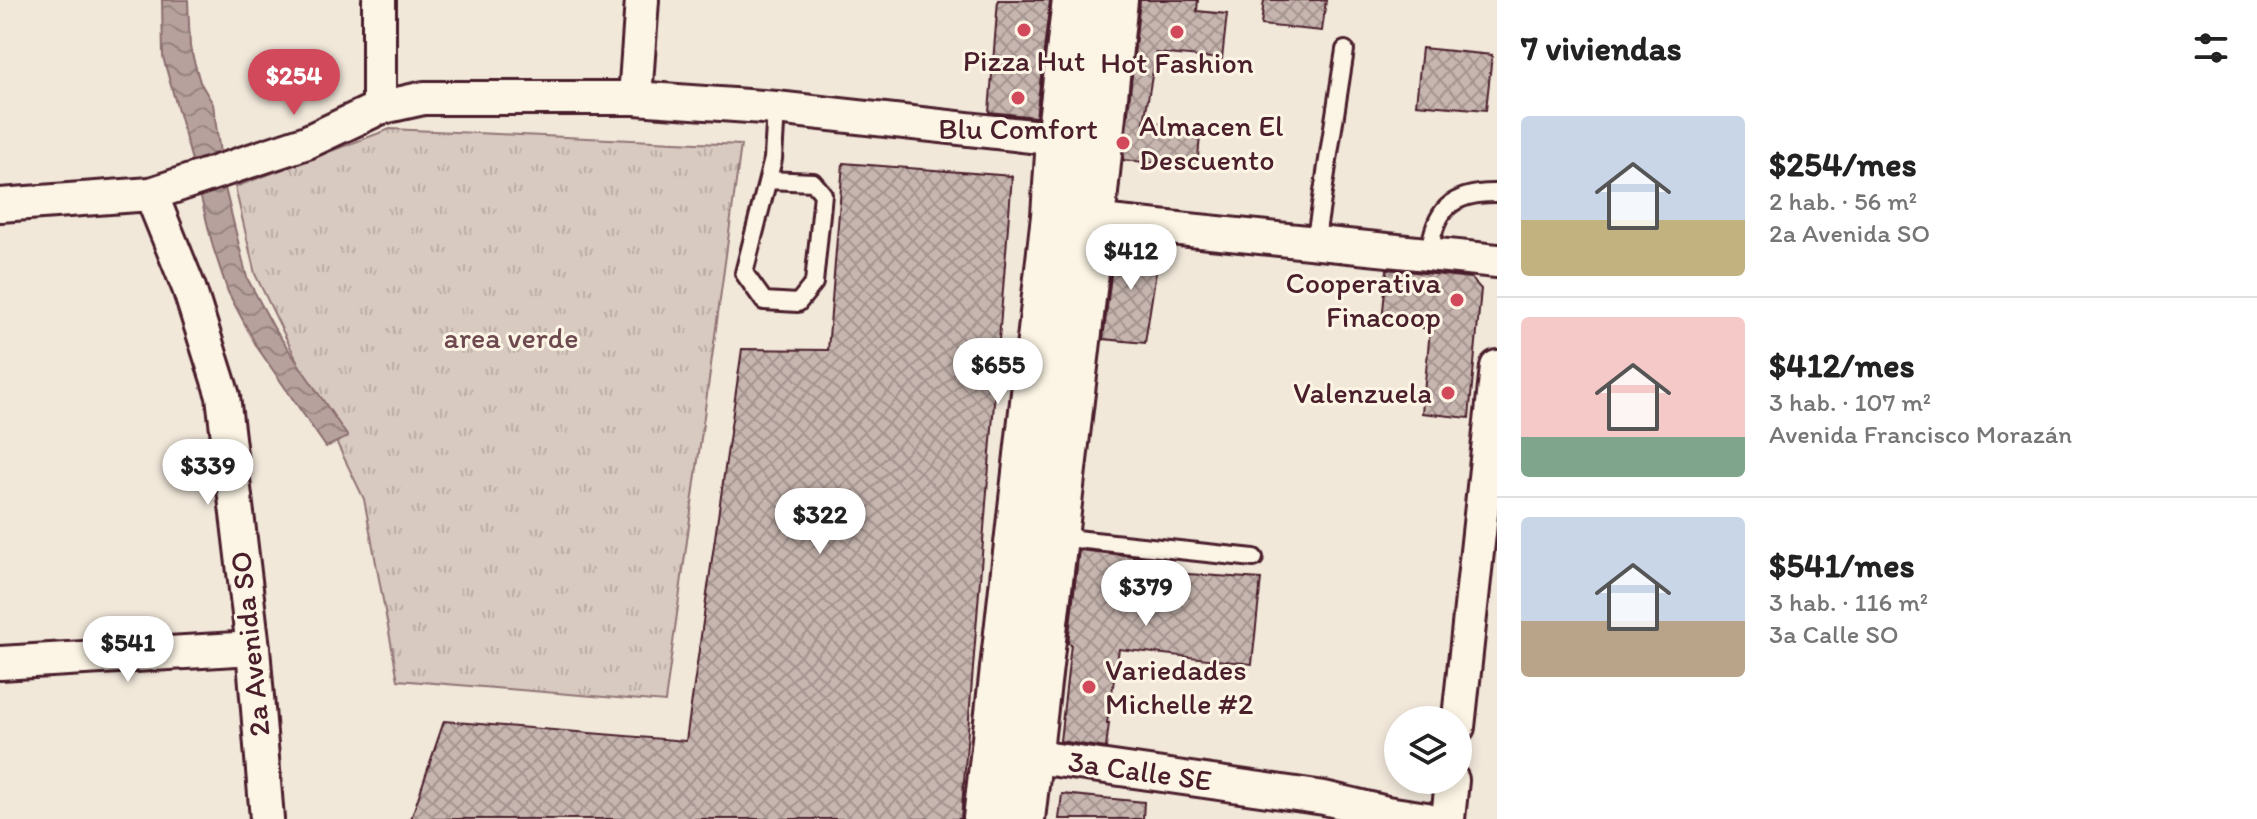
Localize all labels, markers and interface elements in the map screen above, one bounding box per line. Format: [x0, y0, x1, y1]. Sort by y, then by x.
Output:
marker: Pizza Hut [1015, 21, 1033, 39]
marker: Hot Fashion [1168, 23, 1186, 41]
icon: filters [2189, 26, 2233, 70]
text: 7 viviendas [1521, 28, 1682, 69]
place label: Pizza Hut [963, 42, 1085, 79]
place label: Hot Fashion [1100, 44, 1254, 81]
pin: $254 [247, 49, 341, 117]
text: $254 [266, 59, 322, 91]
marker: Blu Comfort [1009, 89, 1027, 107]
place label: Almacen El Descuento [1139, 107, 1284, 178]
place label: Blu Comfort [938, 110, 1098, 147]
marker: Almacen El Descuento [1114, 134, 1132, 152]
text: $254/mes [1769, 144, 1917, 185]
icon: home [1585, 148, 1681, 244]
text: 2 hab. · 56 m² [1769, 185, 1917, 217]
text: 2a Avenida SO [1769, 217, 1930, 249]
pin: $412 [1084, 224, 1178, 292]
text: $412 [1104, 234, 1158, 266]
place label: Cooperativa Finacoop [1285, 264, 1441, 335]
marker: Cooperativa Finacoop [1448, 291, 1466, 309]
park label: area verde [443, 319, 579, 356]
pin: $655 [951, 338, 1045, 406]
text: $412/mes [1769, 345, 1915, 386]
text: $655 [971, 348, 1025, 380]
icon: home [1585, 349, 1681, 445]
place label: Valenzuela [1293, 374, 1432, 411]
marker: Valenzuela [1439, 384, 1457, 402]
text: 3 hab. · 107 m² [1769, 386, 1931, 418]
text: Avenida Francisco Morazán [1769, 418, 2072, 450]
pin: $339 [161, 439, 255, 507]
text: $339 [180, 449, 236, 481]
pin: $322 [773, 488, 867, 556]
text: $322 [793, 498, 847, 530]
text: $541/mes [1769, 545, 1915, 586]
icon: home [1585, 549, 1681, 645]
street label: 2a Avenida SO [221, 550, 278, 738]
pin: $379 [1099, 560, 1193, 628]
text: $379 [1119, 570, 1173, 602]
text: 3 hab. · 116 m² [1769, 586, 1928, 618]
pin: $541 [81, 616, 175, 684]
text: 3a Calle SO [1769, 618, 1899, 650]
text: $541 [101, 626, 155, 658]
place label: Variedades Michelle #2 [1105, 651, 1254, 722]
marker: Variedades Michelle #2 [1080, 678, 1098, 696]
map controls [1384, 706, 1472, 794]
button: layers [1384, 706, 1472, 794]
street label: 3a Calle SE [1066, 742, 1214, 799]

